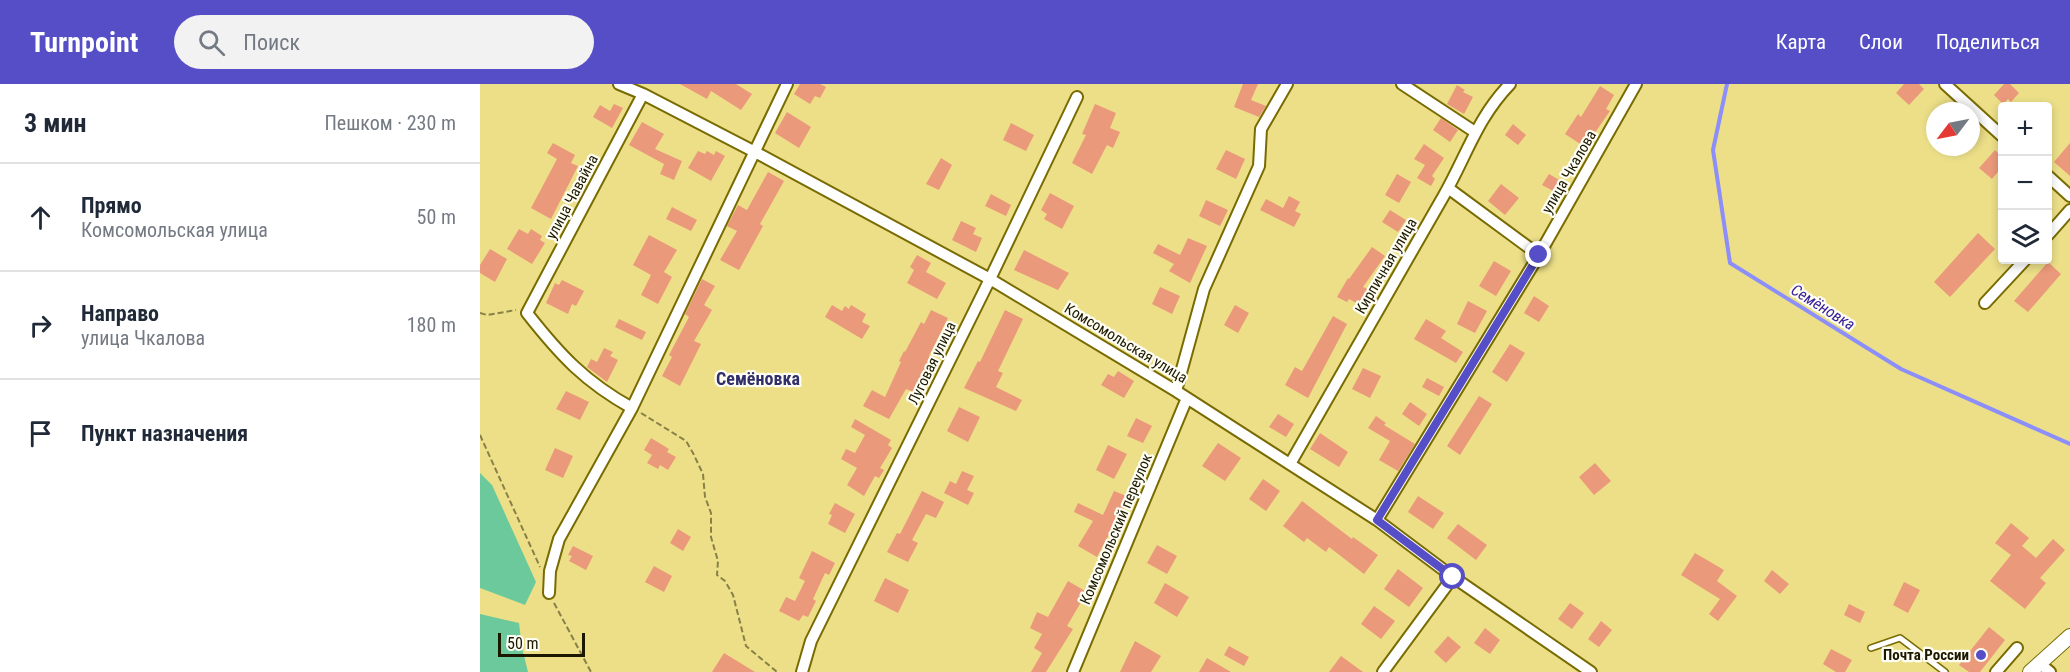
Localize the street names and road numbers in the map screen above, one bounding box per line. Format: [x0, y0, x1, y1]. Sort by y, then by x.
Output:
street label: улица Чкалова [1538, 127, 1600, 217]
street label: улица Чавайна [542, 152, 602, 242]
street label: Кирпичная улица [1351, 215, 1421, 317]
street label: Комсомольская улица [1061, 299, 1191, 387]
street label: Луговая улица [904, 319, 960, 407]
street label: Комсомольский переулок [1076, 451, 1156, 607]

